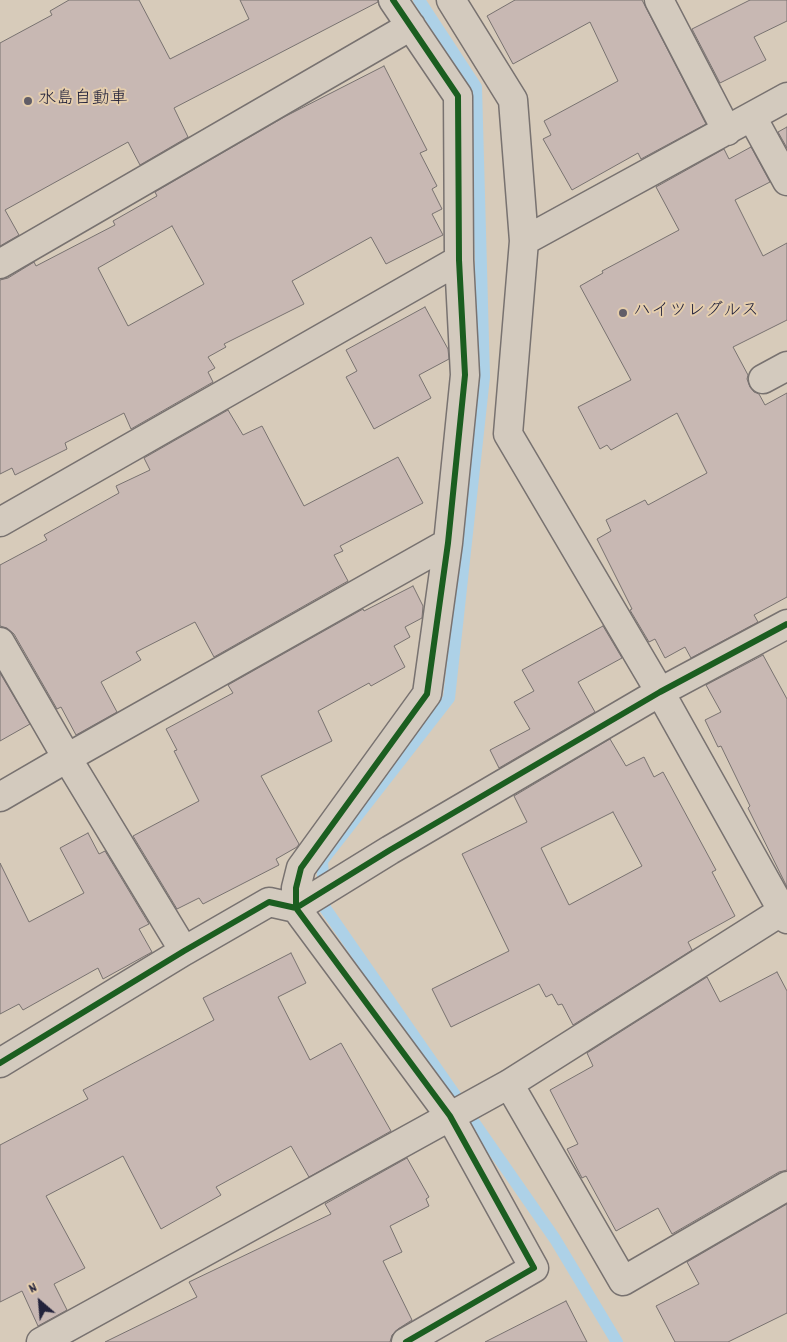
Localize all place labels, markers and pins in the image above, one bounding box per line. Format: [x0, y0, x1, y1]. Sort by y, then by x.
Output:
place label: 水島自動車 [38, 90, 128, 112]
marker: 水島自動車 [22, 95, 34, 107]
place label: ハイツレグルス [633, 302, 759, 324]
marker: ハイツレグルス [617, 307, 629, 319]

